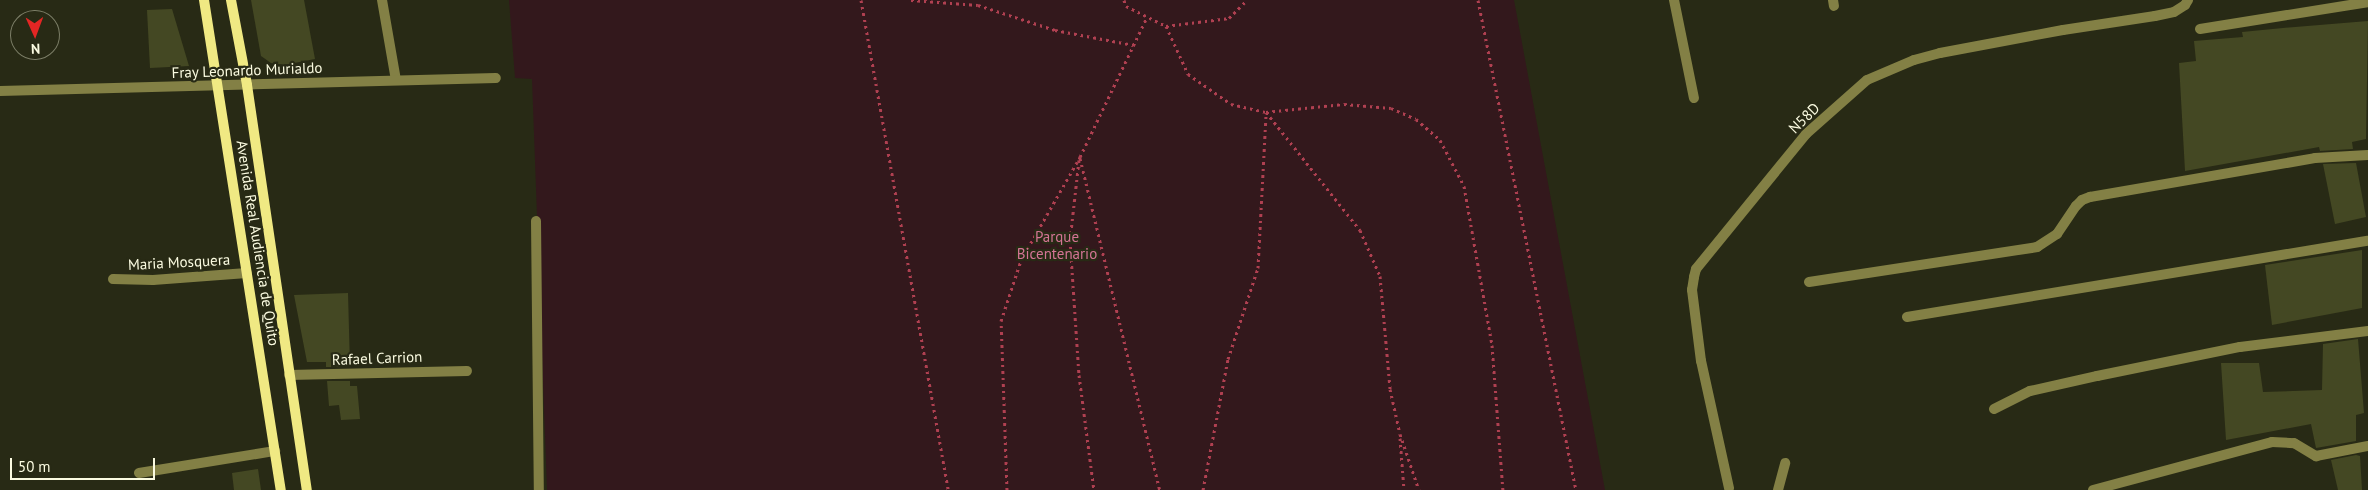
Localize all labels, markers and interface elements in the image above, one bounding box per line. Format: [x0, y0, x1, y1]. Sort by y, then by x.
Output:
north arrow [10, 10, 60, 60]
text: N [31, 40, 40, 58]
street label: Fray Leonardo Murialdo [171, 58, 323, 82]
street label: N58D [1785, 99, 1823, 137]
street label: Avenida Real Audiencia de Quito [233, 139, 283, 347]
park label: Parque Bicentenario [1017, 227, 1097, 262]
street label: Maria Mosquera [127, 250, 231, 274]
street label: Rafael Carrion [331, 347, 423, 369]
scale bar [12, 448, 158, 480]
text: 50 m [18, 457, 51, 476]

